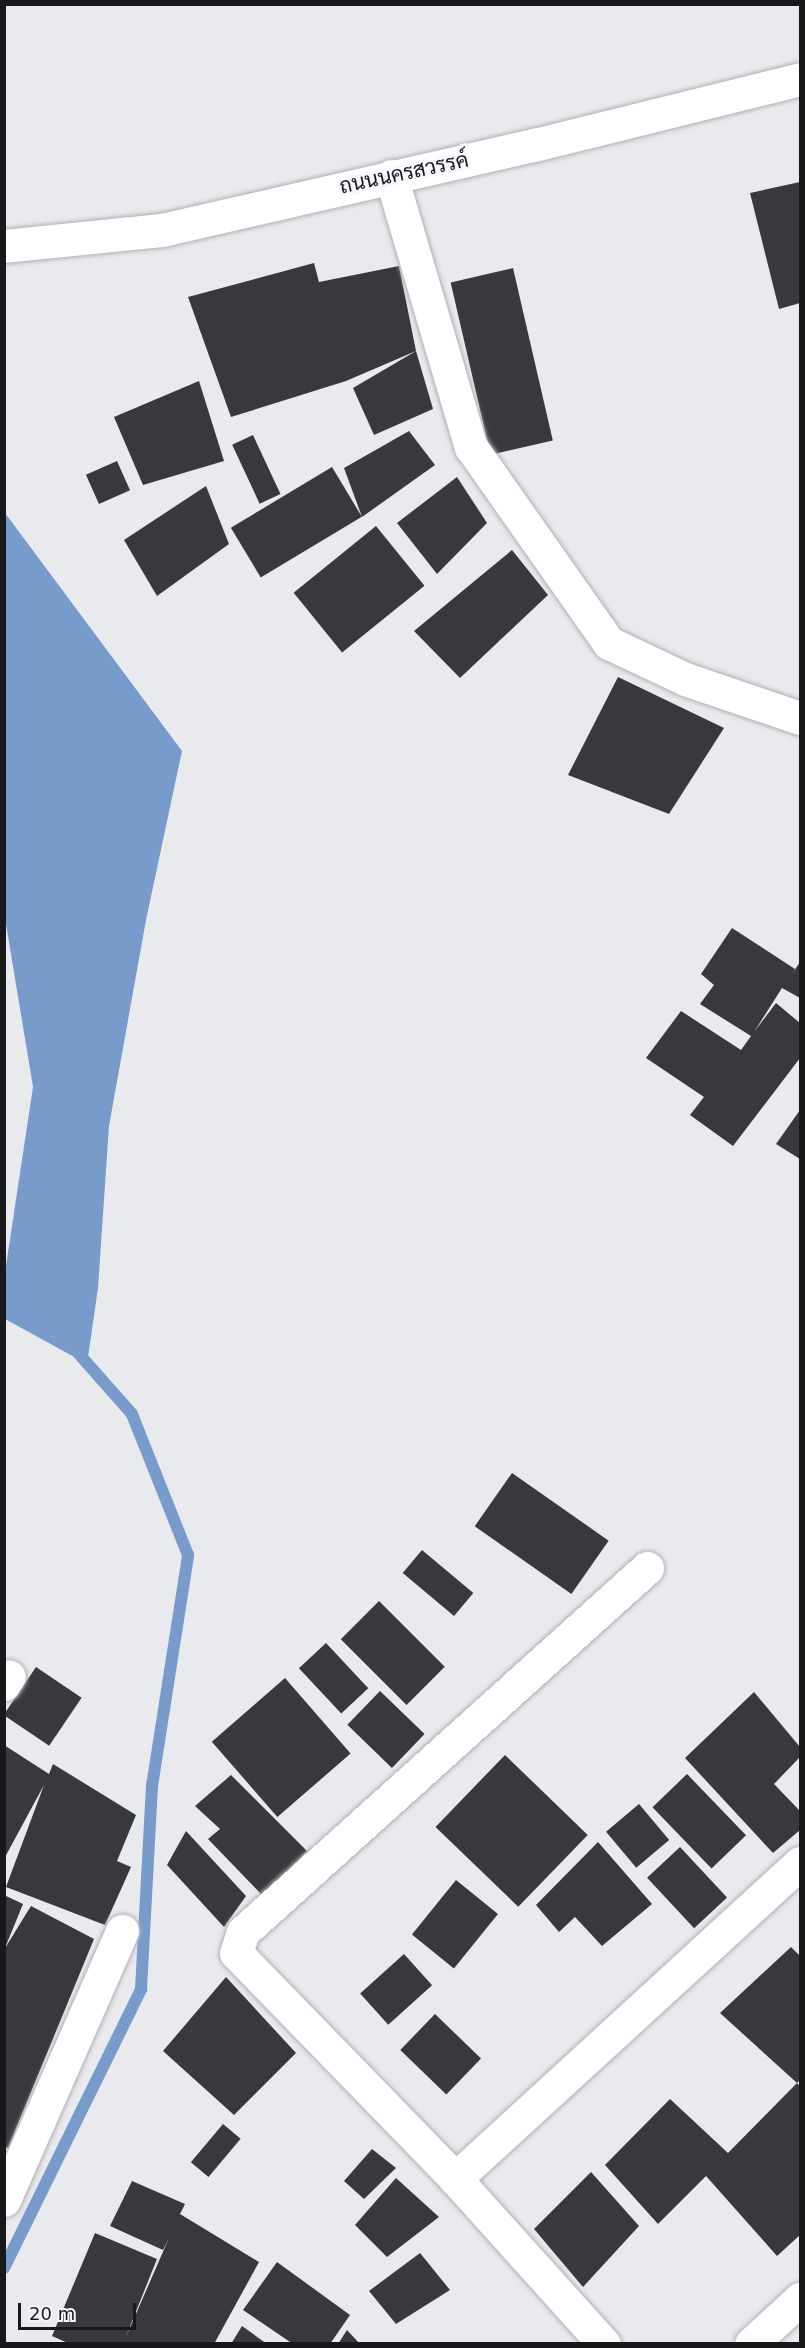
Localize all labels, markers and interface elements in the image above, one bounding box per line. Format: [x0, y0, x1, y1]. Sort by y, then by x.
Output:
street label: ถนนนครสวรรค์ [337, 147, 471, 199]
scale bar [21, 2291, 140, 2329]
text: 20 m [29, 2303, 75, 2324]

